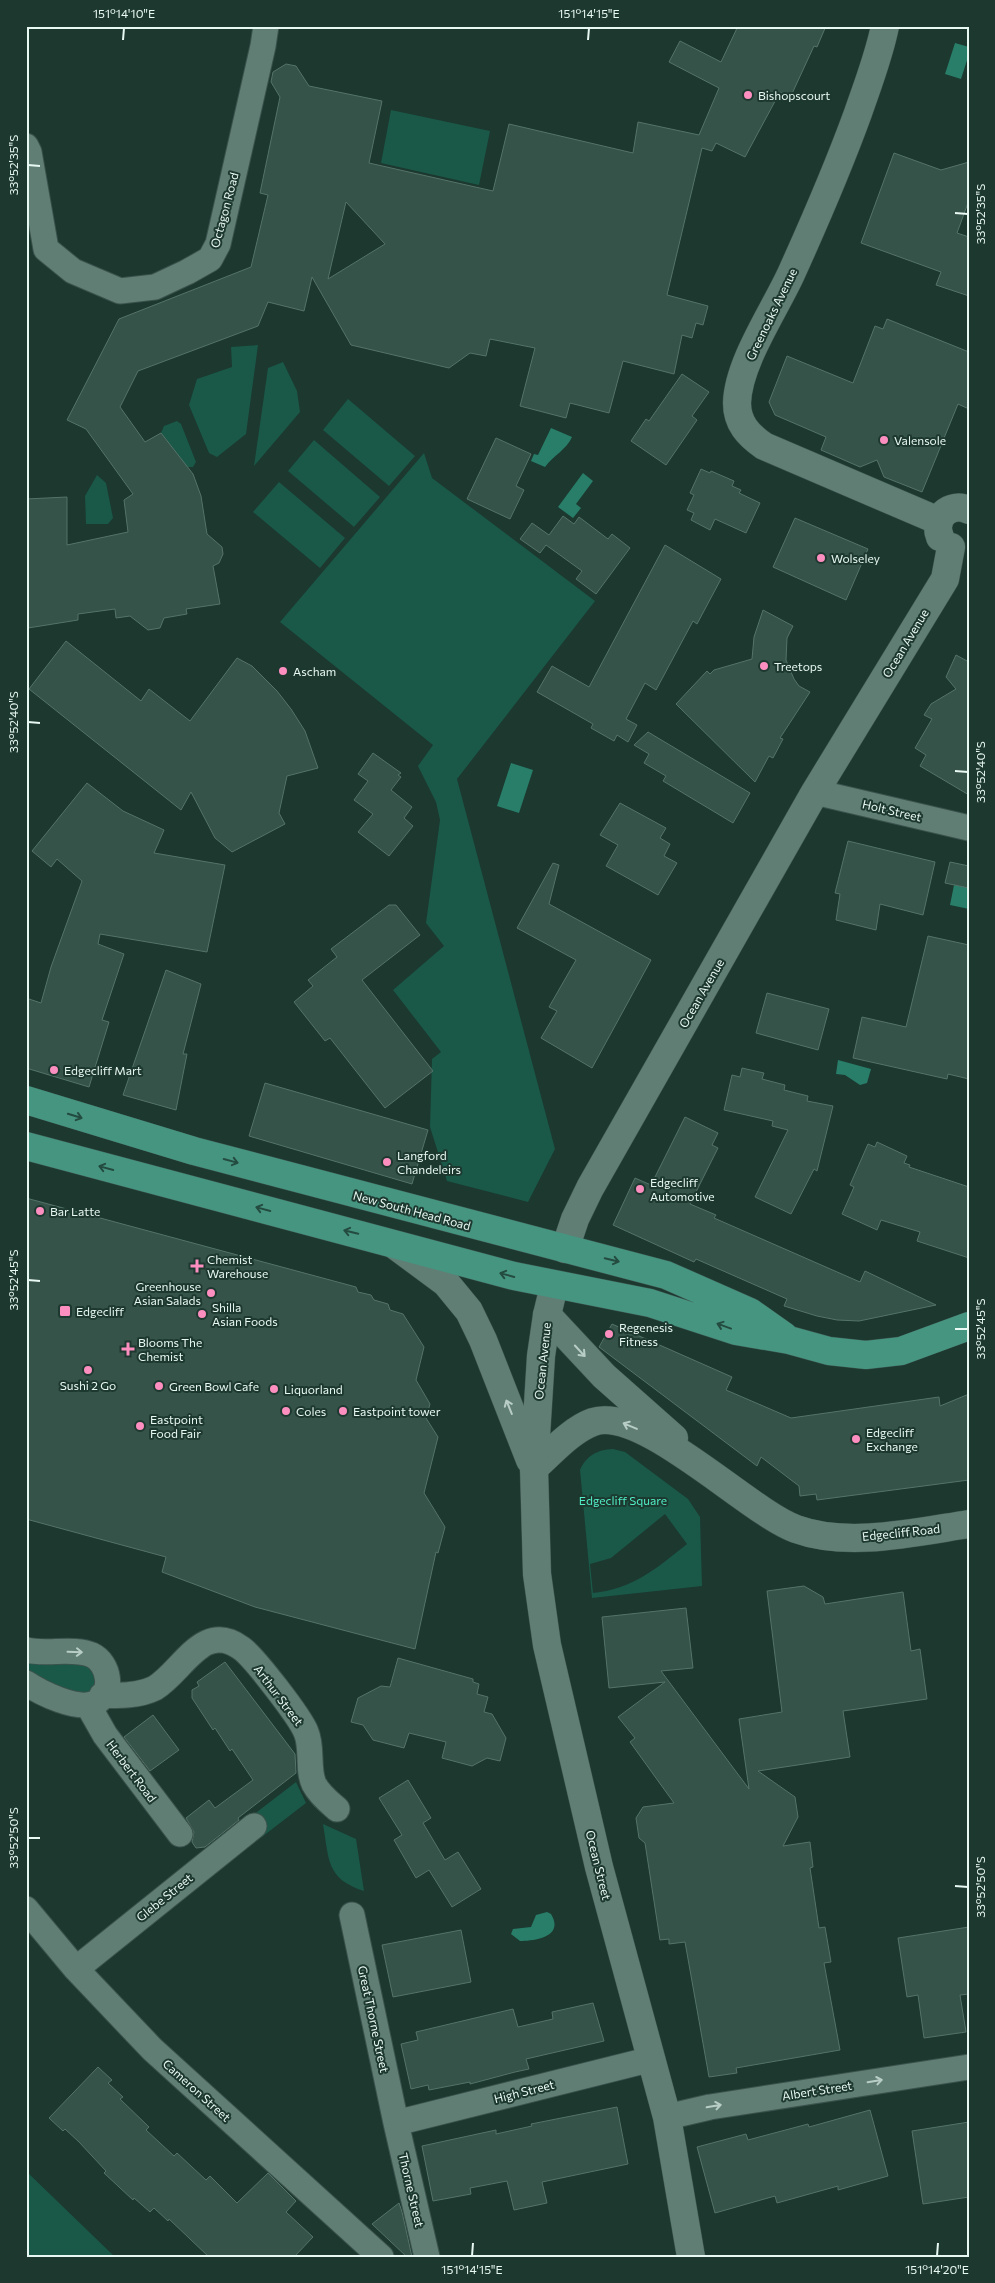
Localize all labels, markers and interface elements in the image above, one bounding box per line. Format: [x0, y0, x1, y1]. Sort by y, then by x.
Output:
text: 151°14'10"E [93, 6, 155, 20]
text: 151°14'15"E [558, 6, 620, 20]
place label: Bishopscourt [758, 88, 830, 102]
marker: Bishopscourt [742, 89, 754, 101]
text: 33°52'35"S [6, 135, 20, 195]
street label: Octagon Road [207, 171, 241, 249]
text: 33°52'35"S [973, 184, 987, 244]
street label: Greenoaks Avenue [743, 266, 799, 362]
place label: Valensole [894, 433, 946, 447]
marker: Valensole [878, 434, 890, 446]
place label: Wolseley [831, 551, 880, 565]
marker: Wolseley [815, 552, 827, 564]
street label: Ocean Avenue [879, 606, 931, 680]
place label: Treetops [774, 659, 822, 673]
marker: Treetops [758, 660, 770, 672]
place label: Ascham [293, 664, 336, 678]
marker: Ascham [277, 665, 289, 677]
text: 33°52'40"S [6, 691, 20, 753]
text: 33°52'40"S [973, 741, 987, 803]
street label: Holt Street [861, 796, 923, 824]
street label: Ocean Avenue [676, 956, 726, 1030]
place label: Edgecliff Mart [64, 1063, 142, 1077]
marker: Edgecliff Mart [48, 1064, 60, 1076]
one-way arrow [66, 1112, 82, 1121]
place label: Langford Chandeleirs [397, 1148, 461, 1176]
marker: Langford Chandeleirs [381, 1156, 393, 1168]
one-way arrow [223, 1157, 239, 1166]
one-way arrow [99, 1162, 115, 1172]
place label: Edgecliff Automotive [650, 1175, 715, 1203]
marker: Edgecliff Automotive [634, 1183, 646, 1195]
street label: New South Head Road [352, 1188, 472, 1232]
place label: Bar Latte [50, 1204, 100, 1218]
one-way arrow [256, 1204, 272, 1213]
marker: Bar Latte [34, 1205, 46, 1217]
one-way arrow [344, 1227, 360, 1236]
text: 33°52'45"S [6, 1250, 20, 1310]
place label: Chemist Warehouse [207, 1252, 268, 1280]
one-way arrow [604, 1256, 620, 1266]
marker: Chemist Warehouse [191, 1260, 203, 1272]
one-way arrow [499, 1269, 515, 1279]
place label: Greenhouse Asian Salads [134, 1279, 201, 1307]
marker: Greenhouse Asian Salads [205, 1287, 217, 1299]
text: 33°52'45"S [973, 1299, 987, 1359]
place label: Shilla Asian Foods [212, 1300, 278, 1328]
marker: Edgecliff [58, 1304, 72, 1318]
place label: Edgecliff [76, 1304, 125, 1318]
marker: Shilla Asian Foods [196, 1308, 208, 1320]
place label: Regenesis Fitness [619, 1320, 673, 1348]
one-way arrow [717, 1321, 732, 1330]
street label: Ocean Avenue [531, 1322, 553, 1400]
marker: Regenesis Fitness [603, 1328, 615, 1340]
place label: Blooms The Chemist [138, 1335, 202, 1363]
marker: Blooms The Chemist [122, 1343, 134, 1355]
one-way arrow [574, 1344, 586, 1357]
marker: Sushi 2 Go [82, 1364, 94, 1376]
place label: Sushi 2 Go [60, 1378, 116, 1392]
place label: Green Bowl Cafe [169, 1379, 259, 1393]
marker: Green Bowl Cafe [153, 1380, 165, 1392]
place label: Liquorland [284, 1382, 343, 1396]
marker: Liquorland [268, 1383, 280, 1395]
one-way arrow [504, 1399, 513, 1415]
place label: Coles [296, 1404, 326, 1418]
place label: Eastpoint tower [353, 1404, 441, 1418]
marker: Coles [280, 1405, 292, 1417]
marker: Eastpoint tower [337, 1405, 349, 1417]
place label: Eastpoint Food Fair [150, 1412, 203, 1440]
marker: Eastpoint Food Fair [134, 1420, 146, 1432]
one-way arrow [623, 1420, 638, 1430]
place label: Edgecliff Exchange [866, 1425, 918, 1453]
marker: Edgecliff Exchange [850, 1433, 862, 1445]
park label: Edgecliff Square [579, 1493, 667, 1507]
street label: Edgecliff Road [861, 1521, 941, 1543]
one-way arrow [66, 1648, 82, 1657]
street label: Arthur Street [252, 1662, 306, 1728]
street label: Herbert Road [104, 1737, 160, 1805]
text: 33°52'50"S [6, 1807, 20, 1869]
street label: Ocean Street [584, 1829, 614, 1901]
text: 33°52'50"S [973, 1856, 987, 1918]
street label: Glebe Street [133, 1870, 195, 1924]
street label: Great Thorne Street [356, 1964, 392, 2074]
street label: Cameron Street [160, 2056, 234, 2124]
one-way arrow [866, 2075, 882, 2085]
street label: High Street [492, 2077, 556, 2105]
street label: Albert Street [781, 2078, 853, 2102]
one-way arrow [706, 2101, 722, 2111]
street label: Thorne Street [397, 2151, 427, 2229]
text: 151°14'15"E [441, 2262, 503, 2276]
text: 151°14'20"E [905, 2262, 969, 2276]

